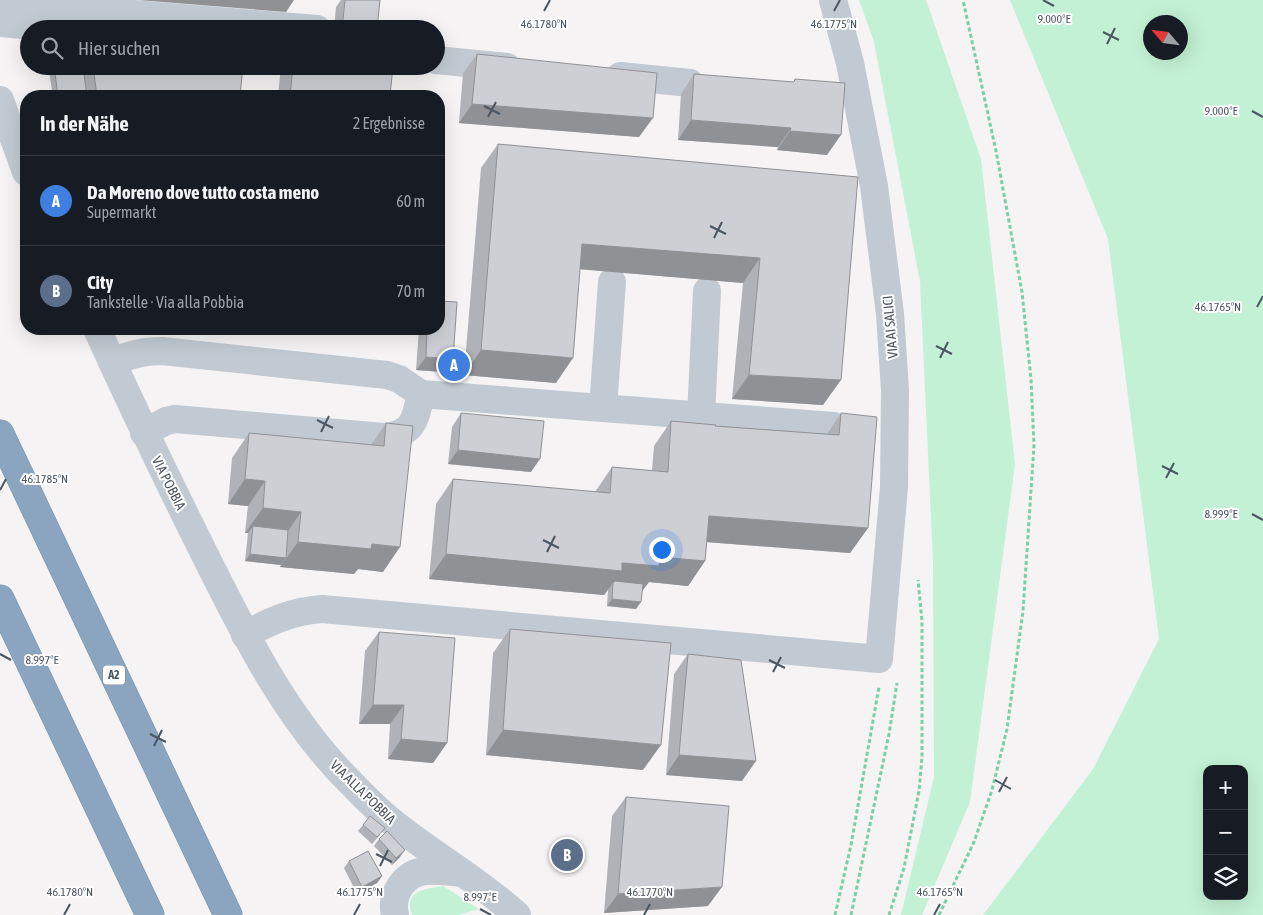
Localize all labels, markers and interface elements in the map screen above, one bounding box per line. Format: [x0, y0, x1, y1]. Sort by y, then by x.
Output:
text: 9.000°E [1037, 12, 1071, 26]
north arrow [1143, 15, 1188, 60]
text: 46.1780°N [521, 17, 567, 31]
text: 46.1775°N [811, 17, 857, 31]
search box [20, 20, 445, 75]
icon: search [38, 34, 66, 62]
text: Hier suchen [78, 37, 160, 59]
text: 9.000°E [1204, 104, 1238, 118]
text: In der Nähe [40, 111, 129, 135]
text: 2 Ergebnisse [353, 114, 425, 132]
text: Da Moreno dove tutto costa meno [87, 181, 319, 203]
text: A [52, 192, 60, 210]
text: 60 m [396, 192, 425, 210]
text: Supermarkt [87, 203, 156, 221]
text: City [87, 271, 113, 293]
text: B [52, 282, 60, 300]
text: 70 m [396, 282, 425, 300]
text: Tankstelle · Via alla Pobbia [87, 293, 244, 311]
street label: VIA AI SALICI [879, 295, 901, 359]
text: 46.1765°N [1195, 300, 1241, 314]
pin: A [438, 346, 470, 384]
street label: VIA POBBIA [149, 454, 189, 513]
text: 46.1785°N [22, 472, 68, 486]
text: 8.999°E [1204, 507, 1238, 521]
your location [649, 537, 675, 563]
text: 8.997°E [25, 653, 59, 667]
road number: A2 [103, 666, 125, 684]
street label: VIA ALLA POBBIA [327, 757, 399, 827]
map controls [1203, 765, 1248, 900]
button: + [1203, 765, 1248, 810]
button: − [1203, 810, 1248, 855]
pin: B [551, 836, 583, 874]
button: layers [1203, 855, 1248, 900]
text: 46.1780°N [47, 885, 93, 899]
text: 46.1775°N [337, 885, 383, 899]
text: 46.1770°N [627, 885, 673, 899]
text: 46.1765°N [917, 885, 963, 899]
text: 8.997°E [463, 890, 497, 904]

